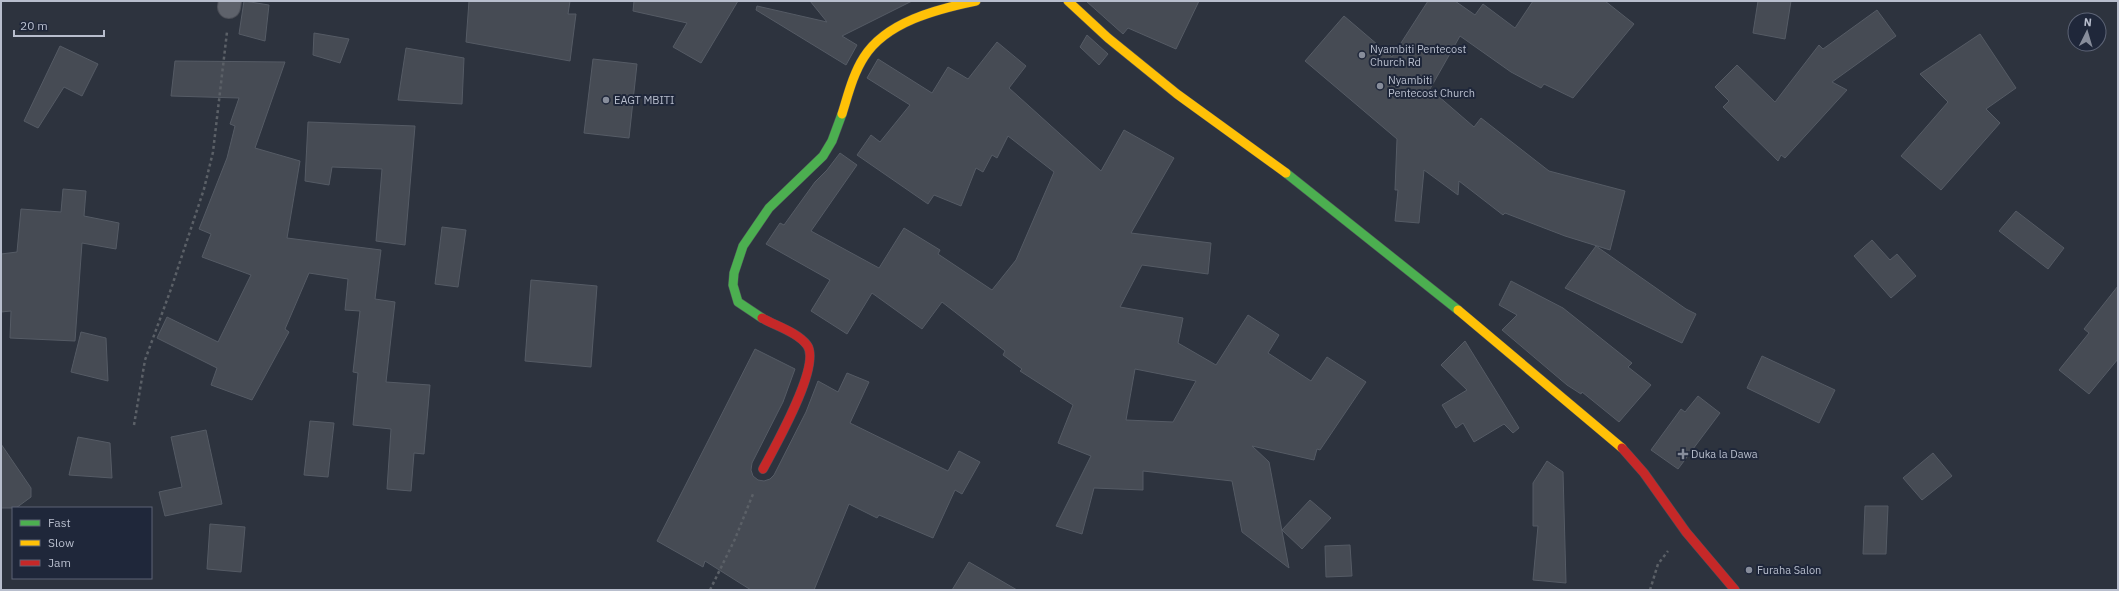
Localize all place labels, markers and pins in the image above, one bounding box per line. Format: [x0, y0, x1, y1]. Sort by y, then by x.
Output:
place label: Nyambiti Pentecost Church Rd [1370, 42, 1466, 69]
marker: Nyambiti Pentecost Church Rd [1357, 50, 1367, 60]
place label: Nyambiti Pentecost Church [1388, 73, 1475, 100]
marker: Nyambiti Pentecost Church [1375, 81, 1385, 91]
place label: EAGT MBITI [614, 93, 674, 107]
marker: EAGT MBITI [601, 95, 611, 105]
place label: Duka la Dawa [1691, 447, 1758, 461]
marker: Duka la Dawa [1678, 449, 1688, 459]
place label: Furaha Salon [1757, 563, 1821, 577]
marker: Furaha Salon [1744, 565, 1754, 575]

